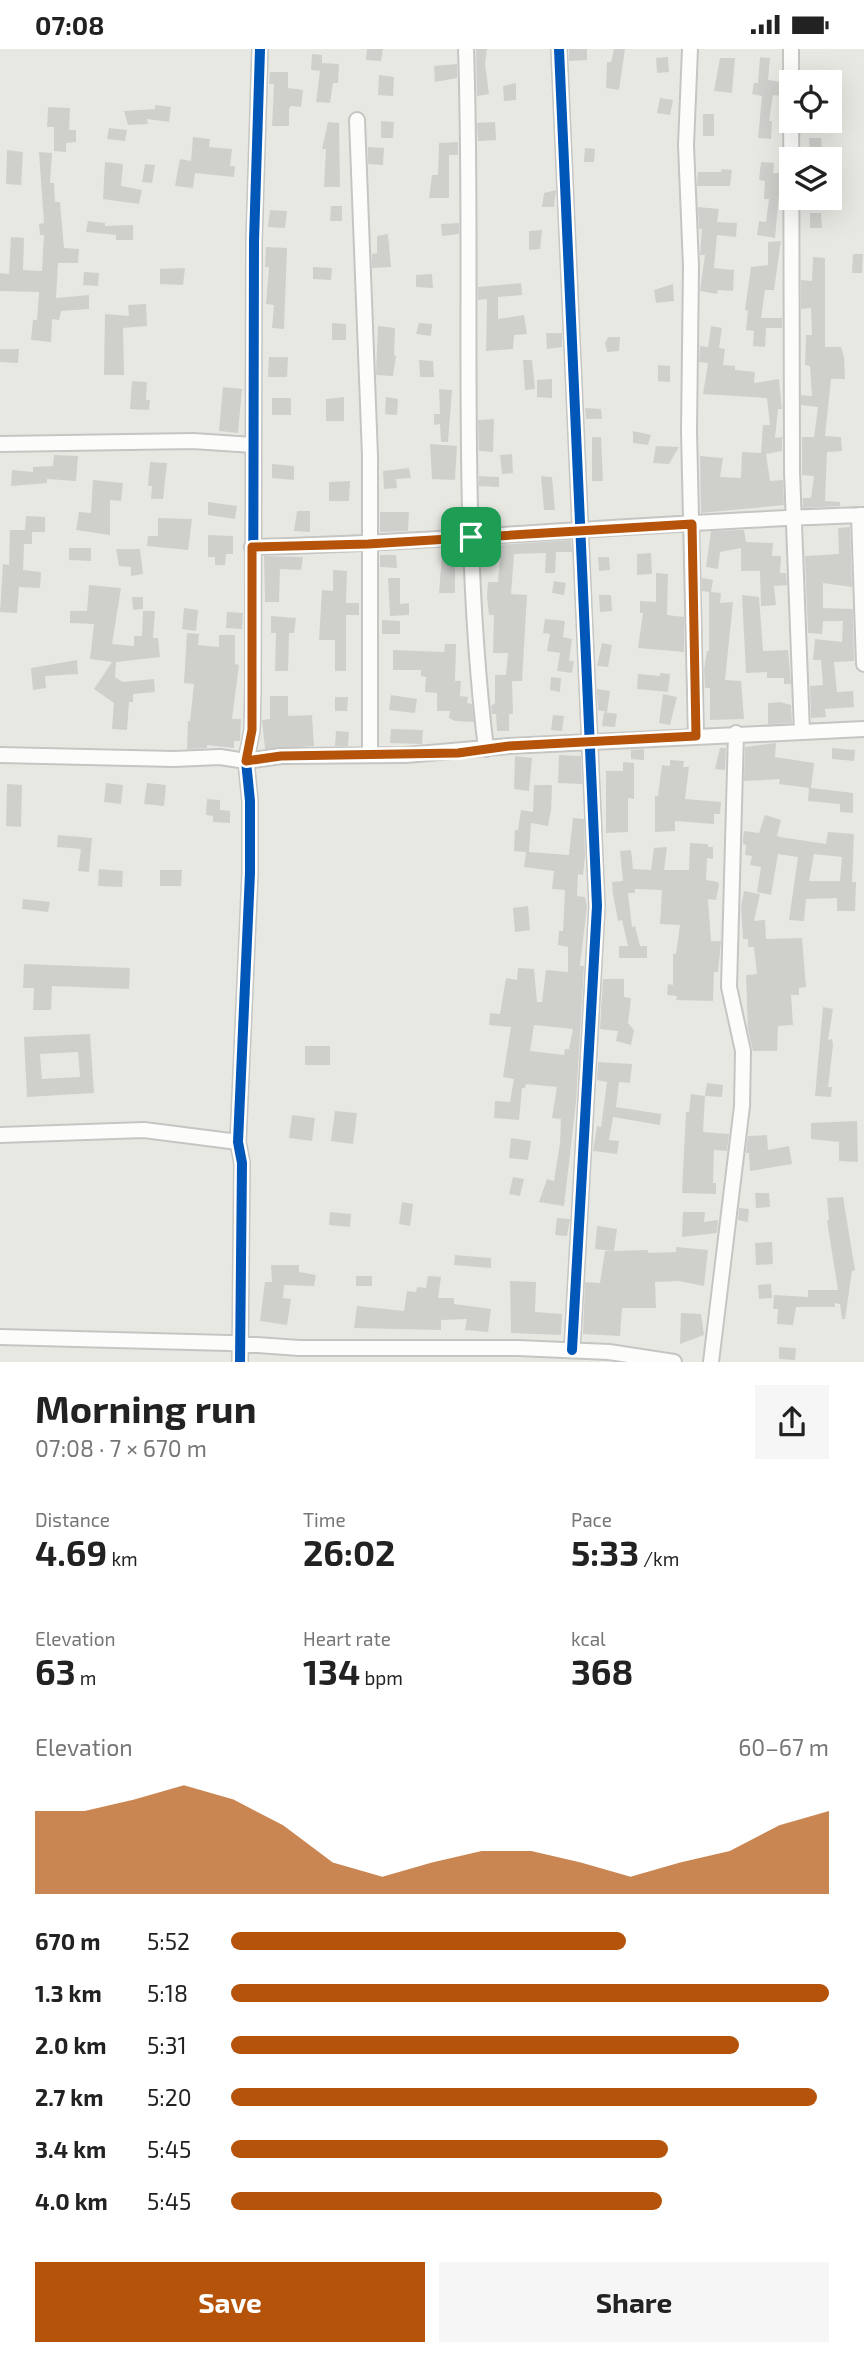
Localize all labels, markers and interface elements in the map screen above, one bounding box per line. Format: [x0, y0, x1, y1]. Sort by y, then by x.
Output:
text: 07:08 [35, 9, 104, 40]
map controls [779, 70, 842, 210]
button: locate [779, 70, 842, 133]
button: layers [779, 147, 842, 210]
pin [441, 507, 501, 567]
icon: arrive [452, 518, 490, 556]
text: Morning run [35, 1385, 256, 1431]
button: share [755, 1385, 829, 1459]
text: 07:08 · 7 × 670 m [35, 1434, 207, 1462]
text: Distance [35, 1508, 110, 1531]
text: Time [303, 1508, 346, 1531]
text: Pace [571, 1508, 612, 1531]
text: 4.69 [35, 1531, 107, 1573]
text: 26:02 [303, 1531, 395, 1573]
text: 5:33 [571, 1531, 639, 1573]
text: km [107, 1547, 138, 1570]
text: /km [639, 1547, 679, 1570]
text: Elevation [35, 1627, 116, 1650]
text: Heart rate [303, 1627, 391, 1650]
text: kcal [571, 1627, 606, 1650]
text: 63 [35, 1650, 76, 1692]
text: 134 [303, 1650, 360, 1692]
text: 368 [571, 1650, 633, 1692]
text: m [76, 1666, 96, 1689]
text: bpm [360, 1666, 403, 1689]
text: Elevation [35, 1733, 133, 1761]
text: 60–67 m [738, 1733, 829, 1761]
text: 670 m [35, 1927, 100, 1955]
text: 5:52 [147, 1927, 190, 1955]
text: 1.3 km [35, 1979, 102, 2007]
text: 5:18 [147, 1979, 188, 2007]
text: 2.0 km [35, 2031, 107, 2059]
text: 5:31 [147, 2031, 187, 2059]
text: 2.7 km [35, 2083, 103, 2111]
text: 5:20 [147, 2083, 192, 2111]
text: 3.4 km [35, 2135, 106, 2163]
text: 5:45 [147, 2135, 191, 2163]
text: 4.0 km [35, 2187, 108, 2215]
text: 5:45 [147, 2187, 191, 2215]
button: Save [35, 2262, 425, 2342]
button: Share [439, 2262, 829, 2342]

